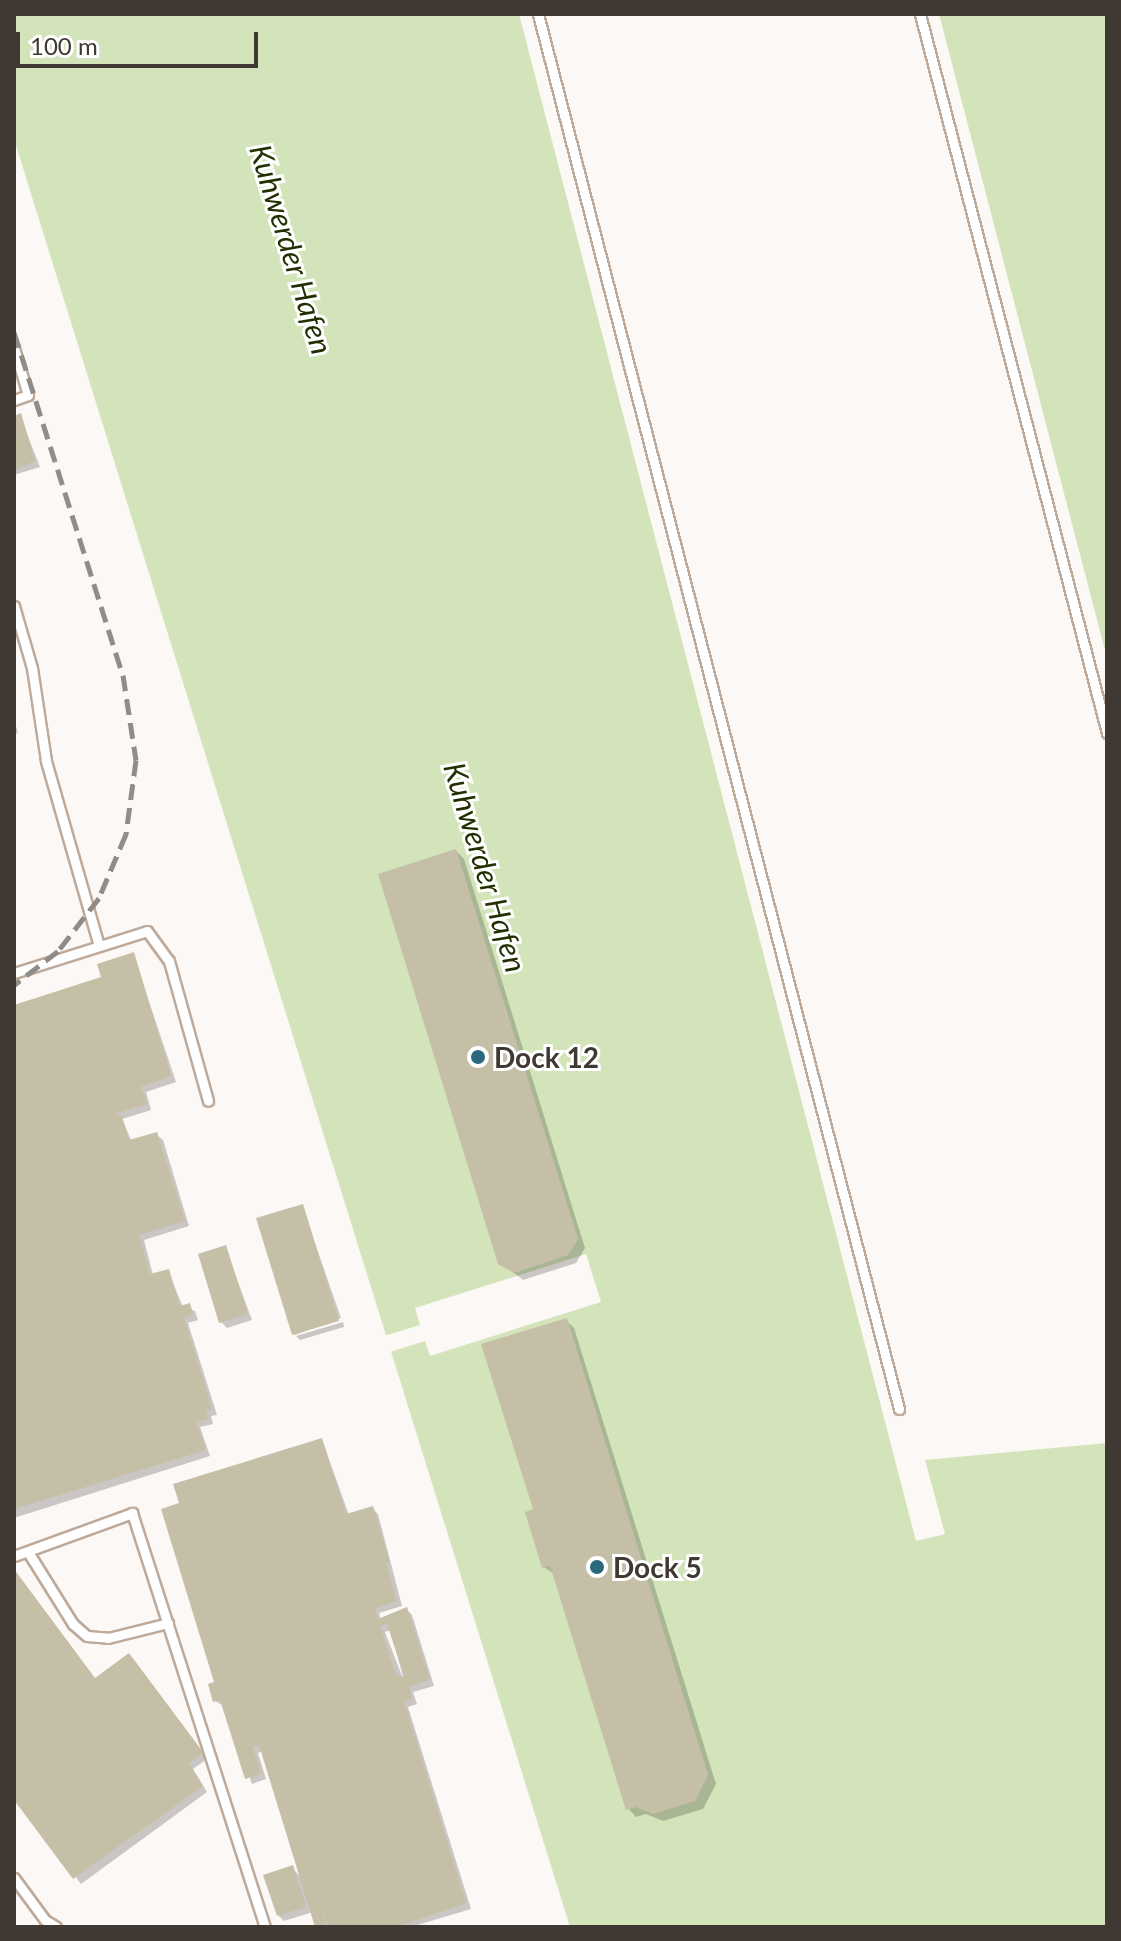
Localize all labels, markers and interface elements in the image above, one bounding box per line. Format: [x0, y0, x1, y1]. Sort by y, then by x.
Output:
scale bar [20, 16, 262, 66]
text: 100 m [30, 31, 98, 60]
water label: Kuhwerder Hafen [243, 140, 341, 358]
water label: Kuhwerder Hafen [437, 758, 535, 976]
place label: Dock 12 [494, 1040, 599, 1074]
marker: Dock 12 [469, 1048, 487, 1066]
place label: Dock 5 [613, 1550, 702, 1584]
marker: Dock 5 [588, 1558, 606, 1576]

